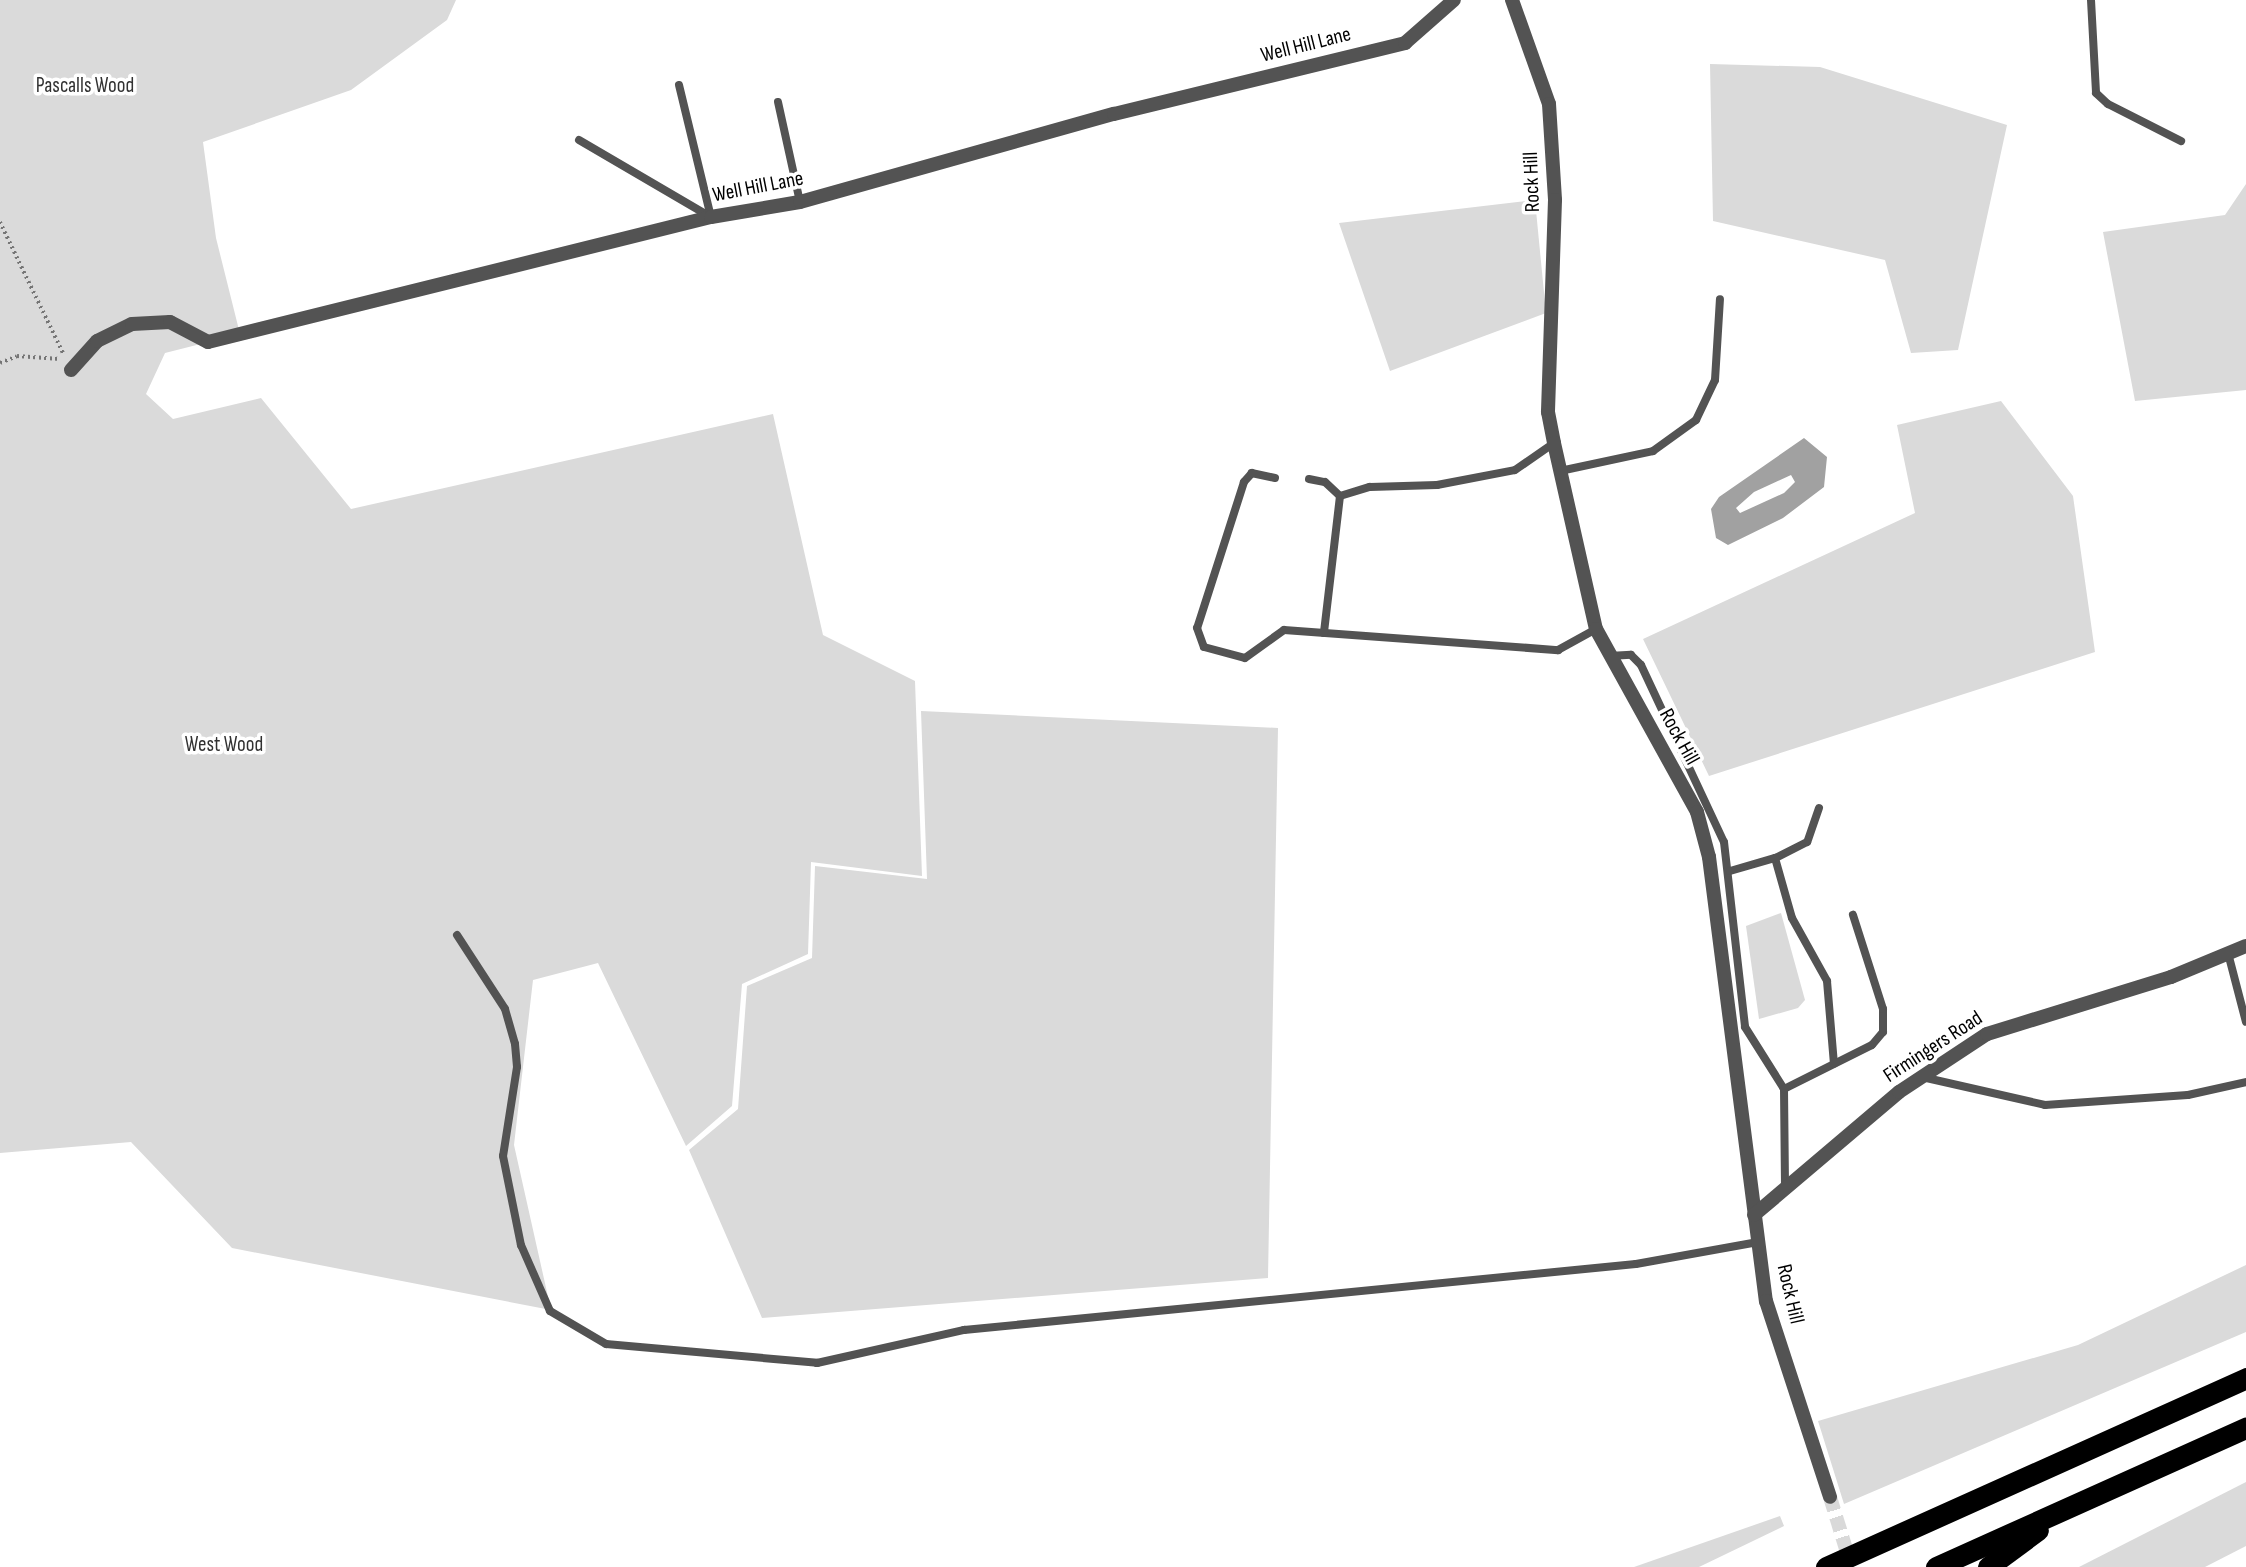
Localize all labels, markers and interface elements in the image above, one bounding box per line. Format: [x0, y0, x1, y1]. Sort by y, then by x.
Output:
street label: Well Hill Lane [1258, 22, 1354, 68]
park label: Pascalls Wood [36, 73, 134, 99]
street label: Rock Hill [1518, 151, 1546, 213]
street label: Well Hill Lane [710, 166, 806, 208]
street label: Rock Hill [1653, 705, 1705, 769]
park label: West Wood [185, 732, 263, 758]
street label: Firmingers Road [1879, 1006, 1987, 1088]
street label: Rock Hill [1771, 1262, 1809, 1326]

